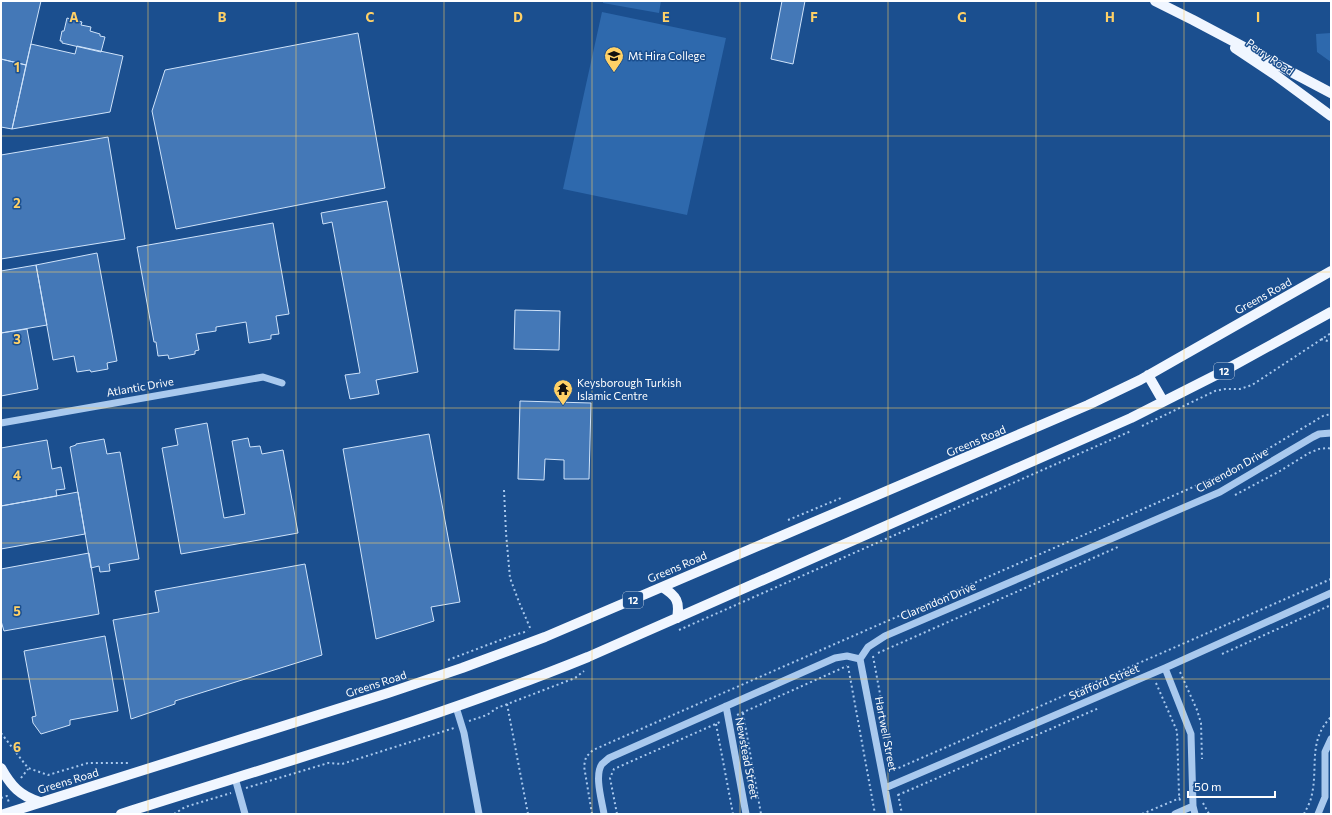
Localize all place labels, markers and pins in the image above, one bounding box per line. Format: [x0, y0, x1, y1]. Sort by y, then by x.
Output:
school or university icon: Mt Hira College [603, 45, 625, 73]
place label: Mt Hira College [628, 49, 705, 62]
place label: Keysborough Turkish Islamic Centre [577, 376, 681, 402]
temple icon: Keysborough Turkish Islamic Centre [552, 378, 574, 406]

